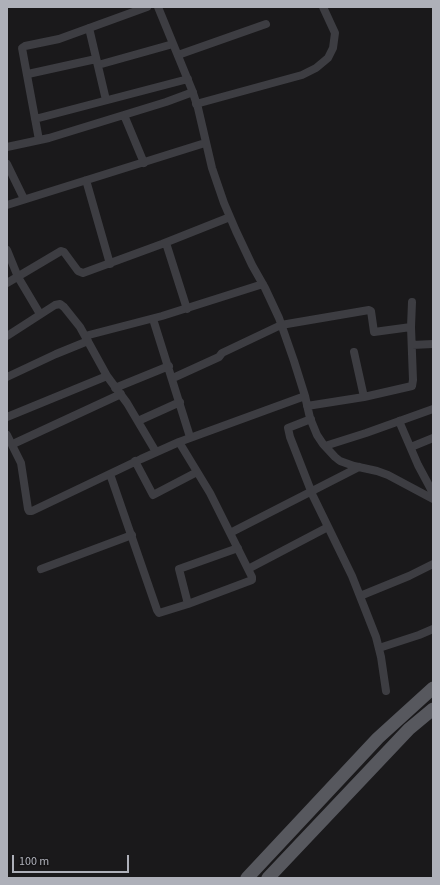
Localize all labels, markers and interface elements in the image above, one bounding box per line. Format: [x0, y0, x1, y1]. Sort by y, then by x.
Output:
scale bar [14, 847, 131, 873]
text: 100 m [19, 853, 49, 870]

